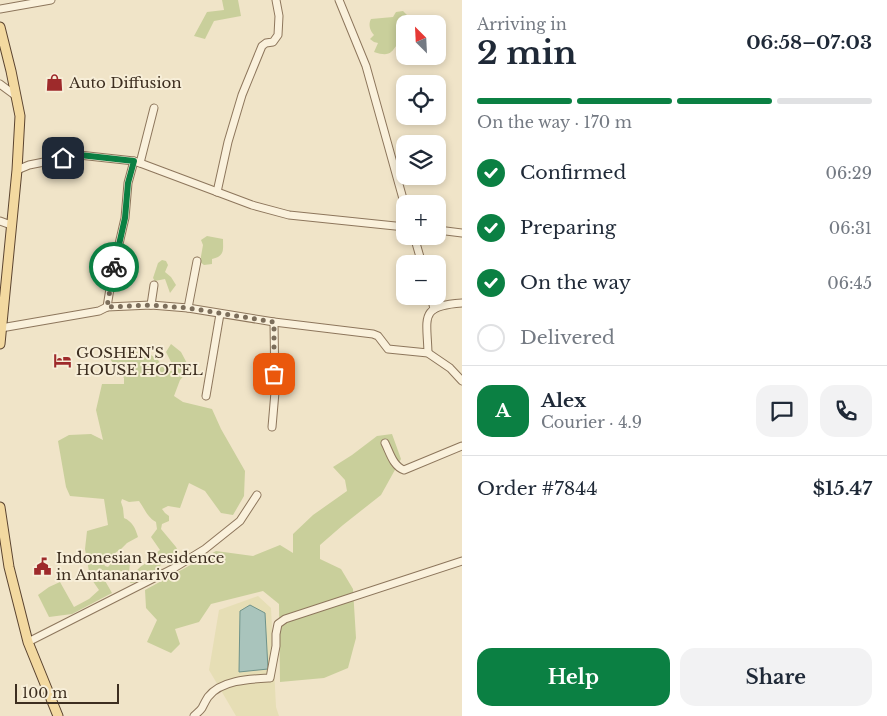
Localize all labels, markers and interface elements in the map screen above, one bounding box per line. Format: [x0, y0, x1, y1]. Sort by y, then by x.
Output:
text: Arriving in [477, 14, 567, 34]
north arrow [396, 15, 446, 65]
map controls [396, 15, 446, 305]
text: 06:58–07:03 [746, 31, 872, 54]
text: 2 min [477, 33, 577, 73]
shop icon: Auto Diffusion [45, 72, 65, 92]
place label: Auto Diffusion [68, 73, 182, 92]
button: locate [396, 75, 446, 125]
text: On the way · 170 m [477, 112, 632, 132]
button: layers [396, 135, 446, 185]
pin [42, 137, 84, 179]
icon: home [49, 144, 77, 172]
icon: check [477, 159, 505, 187]
text: Confirmed [520, 161, 626, 184]
text: 06:29 [826, 163, 872, 183]
button: + [396, 195, 446, 245]
icon: check [477, 214, 505, 242]
text: Preparing [520, 216, 616, 239]
text: 06:31 [829, 218, 872, 238]
courier [89, 242, 139, 292]
icon: bike [100, 253, 128, 281]
button: − [396, 255, 446, 305]
icon: check [477, 269, 505, 297]
text: On the way [520, 271, 631, 294]
text: 06:45 [827, 273, 872, 293]
text: Delivered [520, 326, 615, 349]
place label: GOSHEN'S HOUSE HOTEL [76, 343, 203, 379]
hotel icon: GOSHEN'S HOUSE HOTEL [52, 351, 72, 371]
pin [253, 353, 295, 395]
icon: bag [260, 360, 288, 388]
button: chat [756, 385, 808, 437]
button: phone [820, 385, 872, 437]
text: Alex [541, 389, 586, 412]
text: A [495, 399, 511, 422]
text: Courier · 4.9 [541, 412, 642, 432]
text: Order #7844 [477, 477, 598, 500]
text: $15.47 [813, 477, 872, 500]
place label: Indonesian Residence in Antananarivo [56, 548, 224, 584]
public building icon: Indonesian Residence in Antananarivo [32, 556, 52, 576]
button: Help [477, 648, 670, 706]
button: Share [680, 648, 872, 706]
scale bar [15, 681, 119, 704]
text: 100 m [22, 684, 67, 702]

